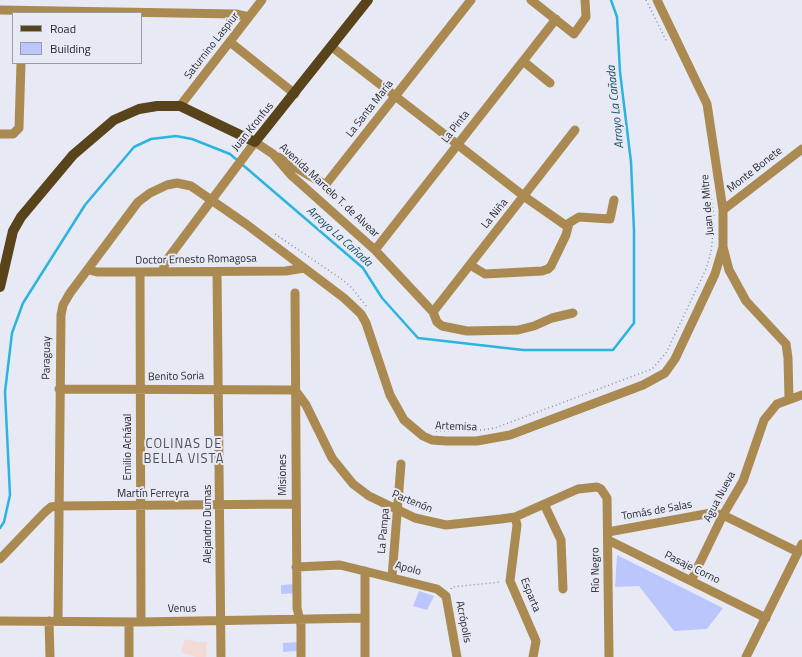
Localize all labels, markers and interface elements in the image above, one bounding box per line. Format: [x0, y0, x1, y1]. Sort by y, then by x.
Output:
street label: Saturnino Laspiur [182, 10, 242, 82]
legend [12, 12, 142, 64]
text: Road [50, 19, 76, 38]
text: Building [50, 39, 91, 58]
water label: Arroyo La Cañada [604, 65, 628, 149]
street label: La Santa María [344, 78, 396, 140]
street label: Juan Kronfus [229, 100, 277, 154]
street label: La Pinta [439, 108, 473, 146]
street label: Avenida Marcelo T. de Alvear [276, 141, 382, 241]
street label: Monte Bonete [725, 144, 785, 196]
street label: Juan de Mitre [699, 174, 717, 236]
street label: La Niña [479, 196, 511, 232]
water label: Arroyo La Cañada [303, 204, 375, 270]
street label: Doctor Ernesto Romagosa [135, 252, 257, 268]
street label: Paraguay [40, 336, 54, 380]
street label: Benito Soria [148, 370, 204, 384]
street label: Emilio Achával [121, 414, 135, 480]
street label: Artemisa [435, 420, 477, 434]
district label: COLINAS DE BELLA VISTA [143, 437, 225, 468]
street label: Misiones [276, 454, 290, 496]
street label: Agua Nueva [701, 469, 739, 525]
street label: Alejandro Dumas [201, 485, 215, 563]
street label: Martín Ferreyra [117, 487, 189, 501]
street label: Partenón [390, 488, 434, 516]
street label: Tomás de Salas [621, 498, 693, 524]
street label: La Pampa [375, 508, 393, 554]
street label: Río Negro [589, 547, 603, 593]
street label: Pasaje Corno [662, 549, 722, 587]
street label: Apolo [393, 559, 423, 579]
street label: Esparta [517, 576, 543, 614]
street label: Acrópolis [452, 600, 474, 644]
street label: Venus [168, 602, 196, 616]

